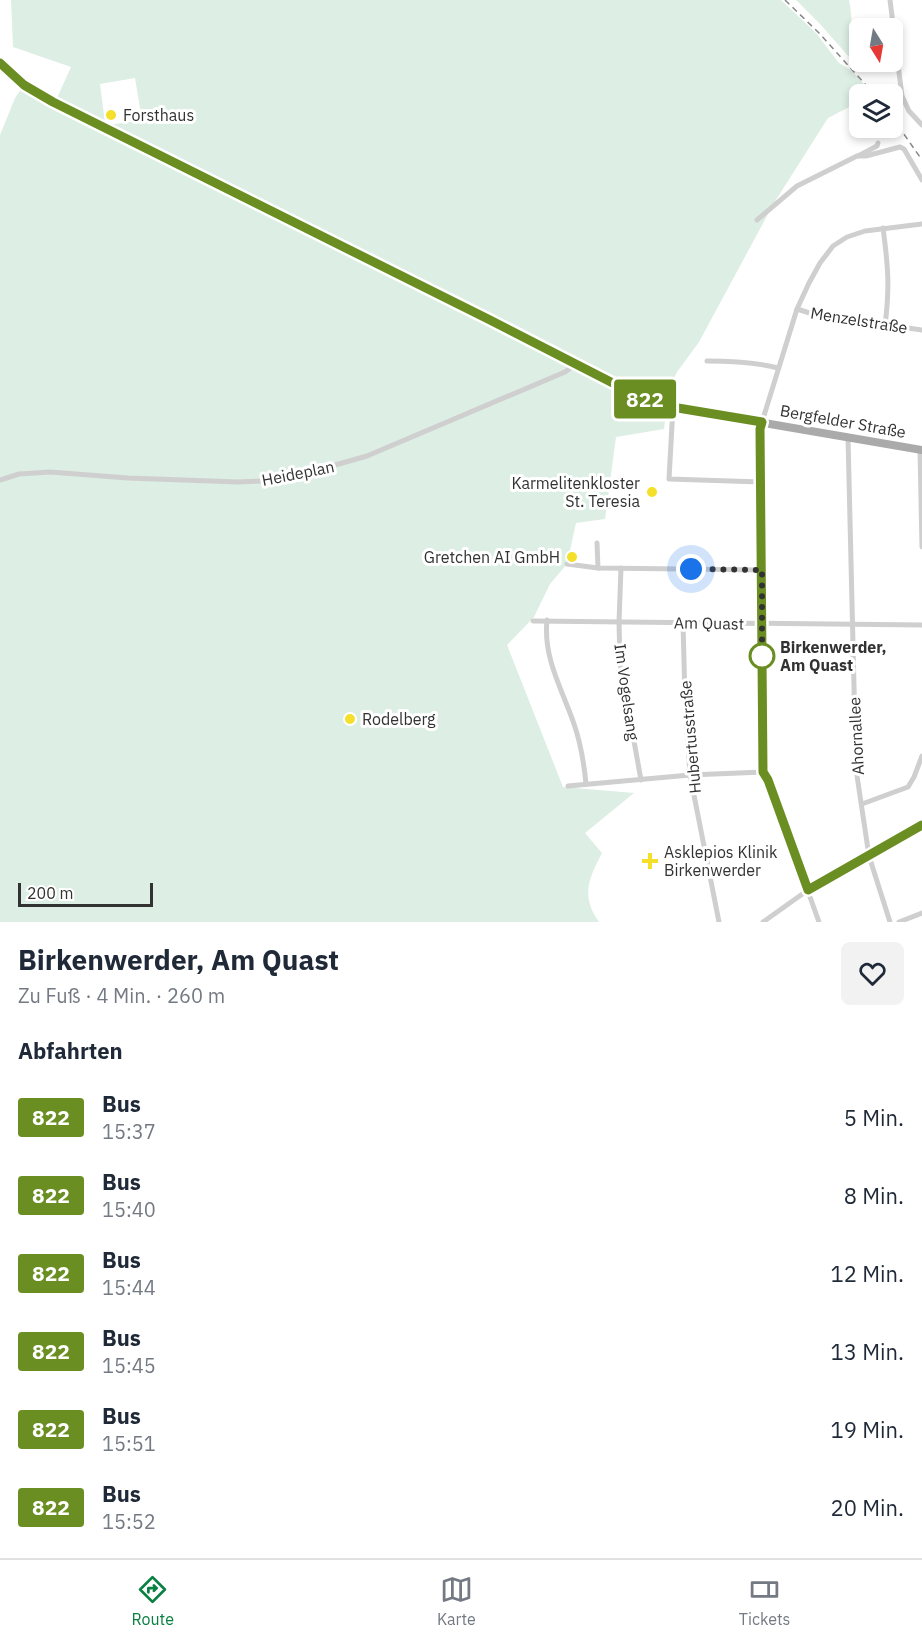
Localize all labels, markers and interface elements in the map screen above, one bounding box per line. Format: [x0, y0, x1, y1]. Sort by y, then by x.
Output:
north arrow [849, 18, 903, 72]
map controls [849, 18, 903, 138]
button: layers [849, 84, 903, 138]
place label: Forsthaus [123, 105, 194, 125]
marker: Forsthaus [104, 108, 118, 122]
street label: Menzelstraße [809, 302, 909, 338]
line badge: 822 [610, 380, 680, 418]
text: 822 [626, 385, 664, 413]
street label: Bergfelder Straße [779, 400, 908, 442]
street label: Heideplan [260, 456, 336, 490]
place label: Karmelitenkloster St. Teresia [512, 473, 640, 511]
marker: Karmelitenkloster St. Teresia [645, 485, 659, 499]
place label: Gretchen AI GmbH [424, 547, 560, 567]
marker: Gretchen AI GmbH [565, 550, 579, 564]
your location [676, 554, 706, 584]
street label: Am Quast [674, 612, 744, 634]
place label: Birkenwerder, Am Quast [780, 637, 887, 675]
street label: Im Vogelsang [610, 642, 644, 742]
marker: Birkenwerder, Am Quast [749, 643, 775, 669]
street label: Hubertusstraße [675, 679, 705, 794]
street label: Ahornallee [844, 696, 868, 775]
place label: Rodelberg [362, 709, 436, 729]
marker: Rodelberg [343, 712, 357, 726]
place label: Asklepios Klinik Birkenwerder [664, 842, 778, 880]
marker: Asklepios Klinik Birkenwerder [641, 852, 659, 870]
scale bar [18, 880, 153, 908]
text: 200 m [27, 883, 74, 903]
text: Birkenwerder, Am Quast [18, 941, 339, 978]
button: heart [841, 942, 904, 1005]
text: Zu Fuß · 4 Min. · 260 m [18, 982, 225, 1009]
text: Abfahrten [18, 1036, 123, 1065]
text: Bus [102, 1089, 141, 1118]
text: 822 [32, 1103, 70, 1131]
text: 5 Min. [844, 1103, 904, 1132]
text: 15:37 [102, 1118, 156, 1145]
text: Bus [102, 1167, 141, 1196]
text: 822 [32, 1181, 70, 1209]
text: 8 Min. [844, 1181, 904, 1210]
text: 15:40 [102, 1196, 156, 1223]
text: Bus [102, 1245, 141, 1274]
text: 822 [32, 1259, 70, 1287]
text: 12 Min. [831, 1259, 904, 1288]
text: 15:44 [102, 1274, 156, 1301]
text: Bus [102, 1323, 141, 1352]
text: 822 [32, 1337, 70, 1365]
text: 13 Min. [831, 1337, 904, 1366]
text: 15:45 [102, 1352, 156, 1379]
text: Bus [102, 1401, 141, 1430]
text: 822 [32, 1415, 70, 1443]
text: 19 Min. [831, 1415, 904, 1444]
text: 15:51 [102, 1430, 156, 1457]
text: Bus [102, 1479, 141, 1508]
text: 822 [32, 1493, 70, 1521]
text: 20 Min. [831, 1493, 904, 1522]
text: 15:52 [102, 1508, 156, 1535]
tab: Route [132, 1573, 174, 1629]
tab: Karte [437, 1573, 476, 1629]
tab: Tickets [739, 1573, 790, 1629]

